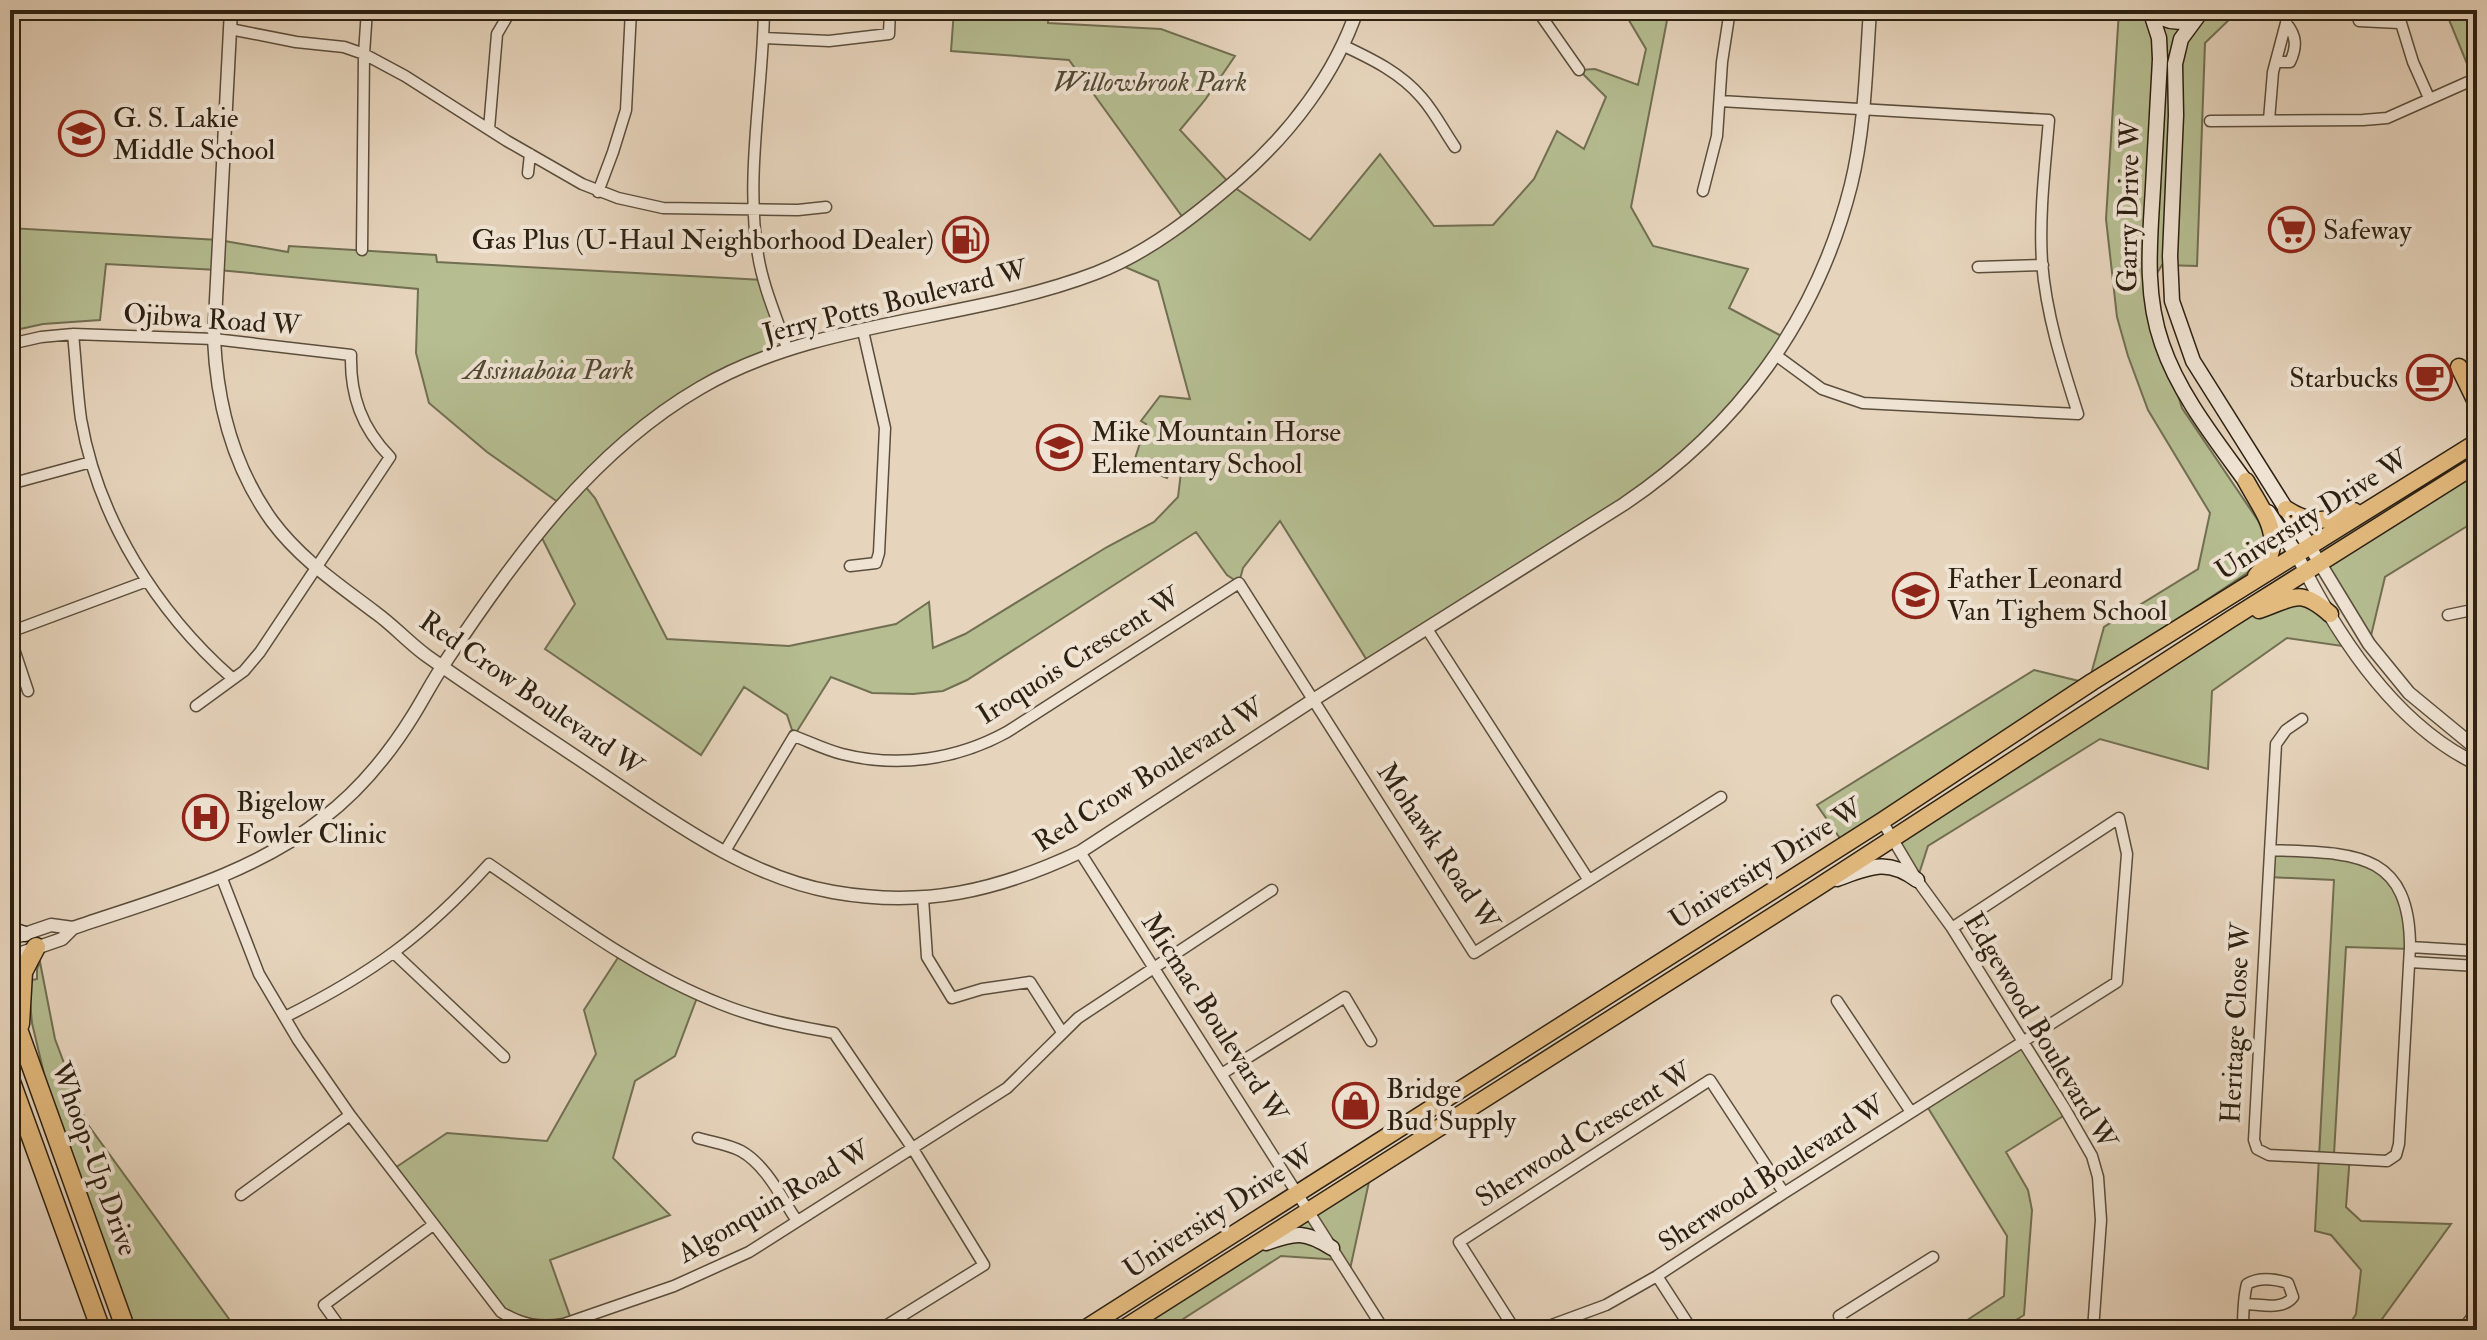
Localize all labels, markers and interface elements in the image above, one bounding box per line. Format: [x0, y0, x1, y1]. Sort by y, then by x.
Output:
park label: Willowbrook Park [1053, 65, 1247, 100]
place label: G. S. Lakie Middle School [113, 101, 275, 168]
school or university icon: G. S. Lakie Middle School [58, 110, 106, 158]
street label: Garry Drive W [2110, 118, 2148, 293]
supermarket icon: Safeway [2268, 206, 2316, 254]
place label: Safeway [2323, 213, 2412, 248]
fuel station icon: Gas Plus (U-Haul Neighborhood Dealer) [941, 216, 989, 264]
place label: Gas Plus (U-Haul Neighborhood Dealer) [471, 223, 934, 258]
street label: Jerry Potts Boulevard W [758, 252, 1032, 352]
street label: Ojibwa Road W [122, 296, 303, 344]
park label: Assinaboia Park [461, 353, 634, 388]
cafe icon: Starbucks [2405, 354, 2453, 402]
place label: Starbucks [2289, 361, 2398, 396]
place label: Mike Mountain Horse Elementary School [1091, 415, 1341, 482]
school or university icon: Mike Mountain Horse Elementary School [1036, 424, 1084, 472]
street label: University Drive W [2209, 441, 2416, 588]
place label: Father Leonard Van Tighem School [1947, 562, 2168, 629]
school or university icon: Father Leonard Van Tighem School [1892, 571, 1940, 619]
street label: Iroquois Crescent W [971, 579, 1188, 733]
street label: Red Crow Boulevard W [412, 604, 651, 785]
street label: Red Crow Boulevard W [1027, 689, 1272, 860]
street label: Mohawk Road W [1369, 756, 1508, 939]
place label: Bigelow Fowler Clinic [236, 785, 387, 852]
street label: University Drive W [1663, 790, 1870, 937]
hospital icon: Bigelow Fowler Clinic [181, 794, 229, 842]
street label: Edgewood Boulevard W [1955, 906, 2125, 1157]
street label: Micmac Boulevard W [1133, 907, 1296, 1131]
street label: Heritage Close W [2213, 920, 2259, 1124]
street label: Sherwood Crescent W [1469, 1053, 1700, 1216]
street label: Whoop-Up Drive [42, 1056, 145, 1261]
place label: Bridge Bud Supply [1386, 1072, 1517, 1139]
shop icon: Bridge Bud Supply [1331, 1081, 1379, 1129]
street label: Sherwood Boulevard W [1652, 1087, 1893, 1260]
street label: Algonquin Road W [671, 1132, 878, 1272]
street label: University Drive W [1117, 1136, 1323, 1287]

